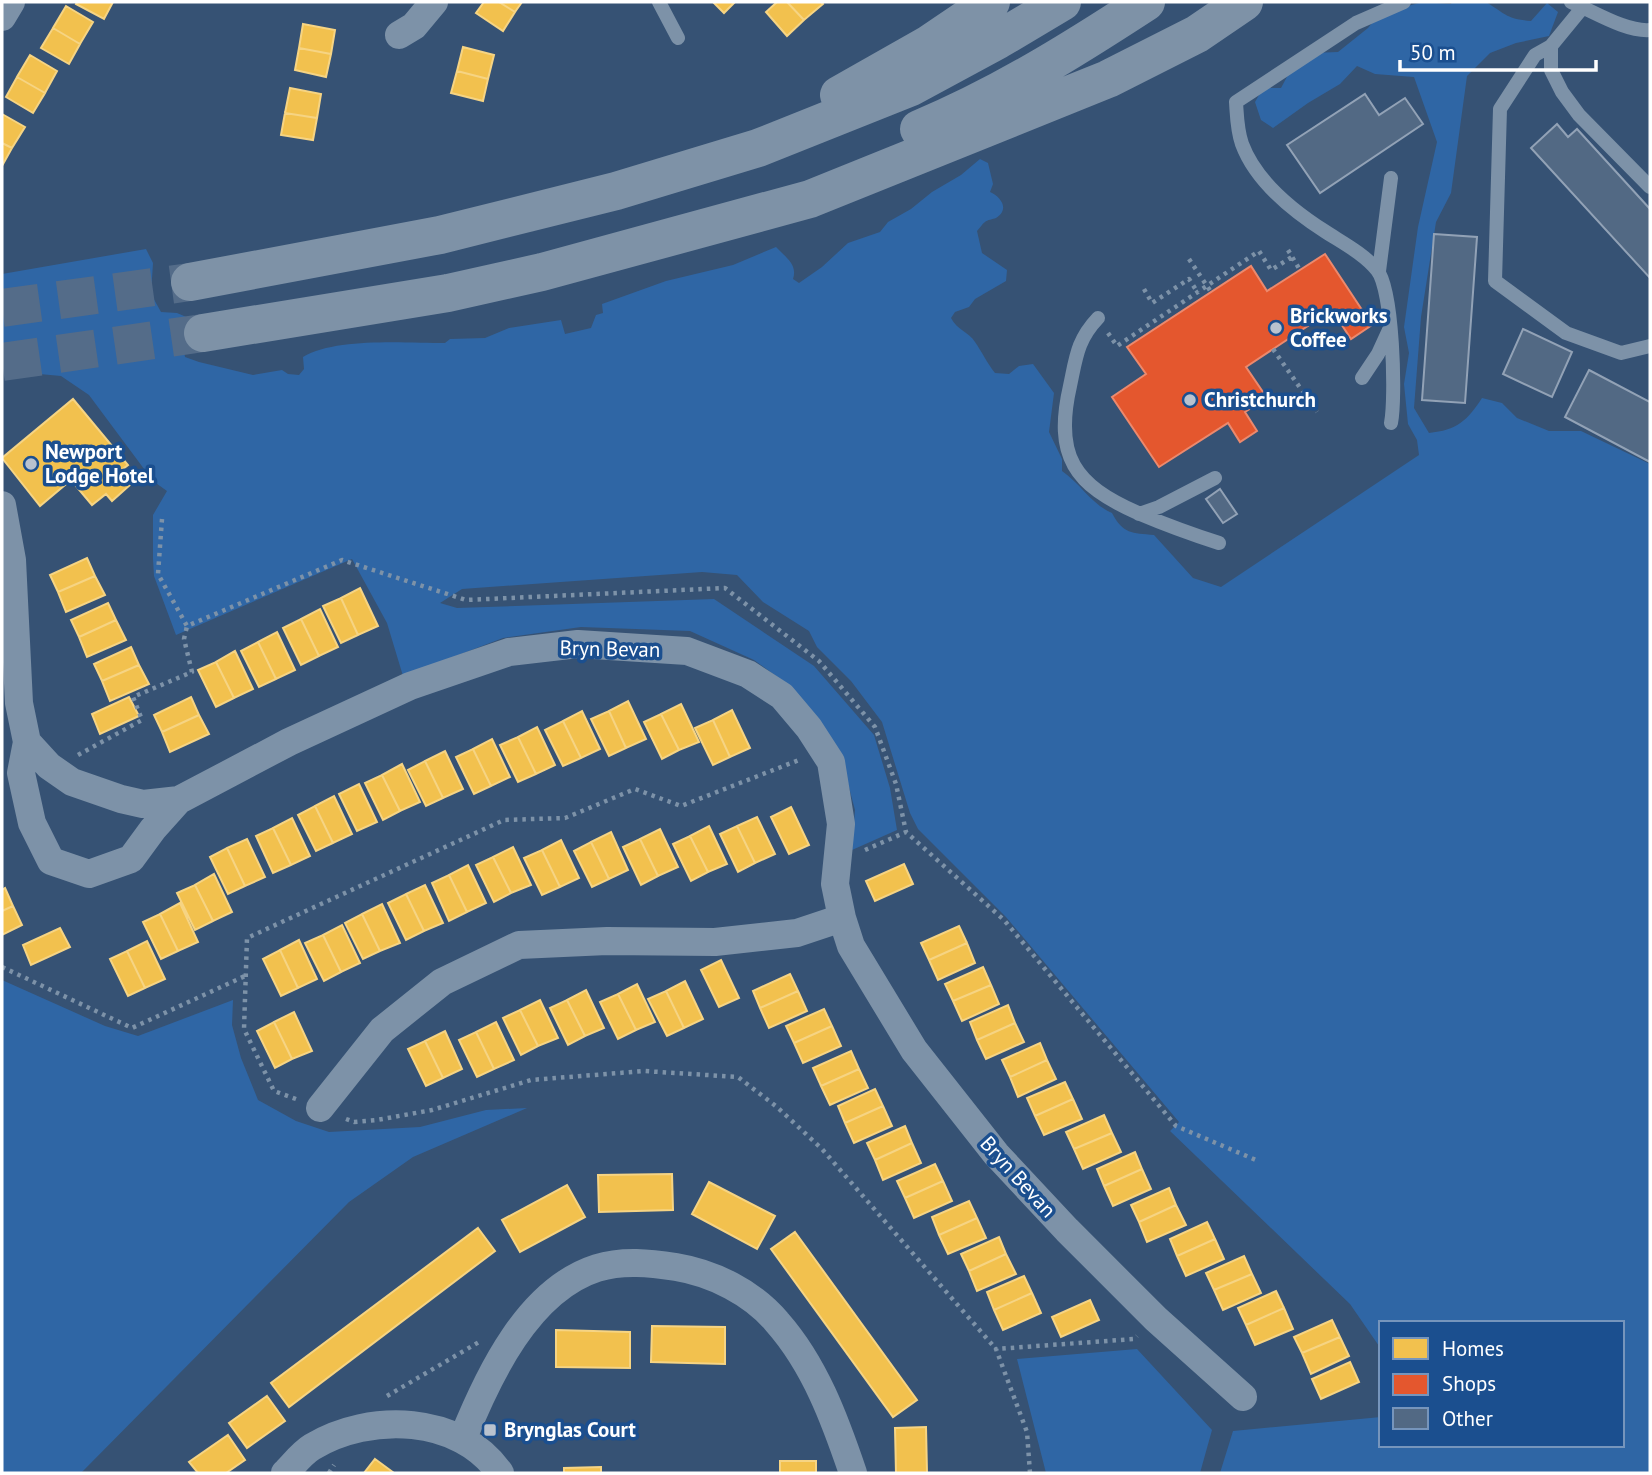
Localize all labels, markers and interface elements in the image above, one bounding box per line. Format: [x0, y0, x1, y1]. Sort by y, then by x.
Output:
scale bar [1400, 28, 1596, 72]
text: 50 m [1410, 39, 1456, 66]
place label: Brickworks Coffee [1290, 302, 1388, 353]
marker: Brickworks Coffee [1268, 320, 1284, 336]
place label: Christchurch [1204, 386, 1316, 413]
marker: Christchurch [1182, 392, 1198, 408]
place label: Newport Lodge Hotel [45, 438, 155, 489]
marker: Newport Lodge Hotel [23, 456, 39, 472]
street label: Bryn Bevan [559, 634, 661, 663]
street label: Bryn Bevan [975, 1130, 1062, 1223]
legend [1379, 1321, 1624, 1447]
text: Homes [1442, 1335, 1504, 1362]
text: Shops [1442, 1370, 1496, 1397]
text: Other [1442, 1405, 1493, 1432]
place label: Brynglas Court [504, 1416, 637, 1443]
marker: Brynglas Court [482, 1422, 498, 1438]

